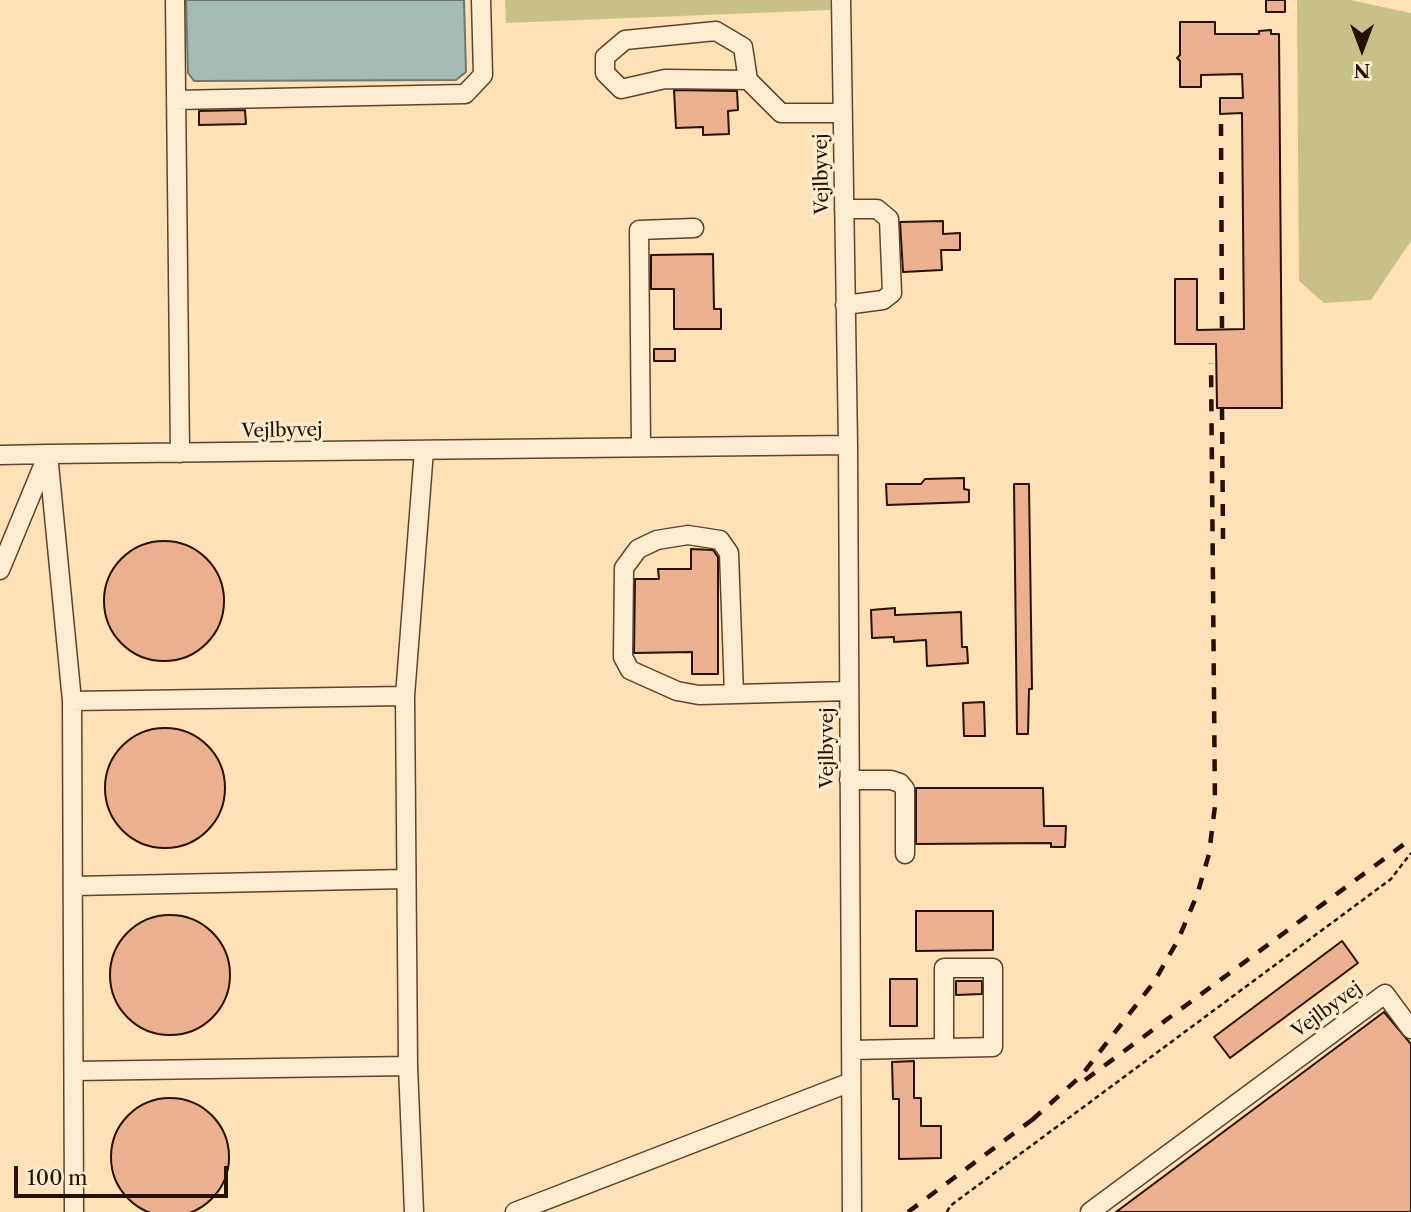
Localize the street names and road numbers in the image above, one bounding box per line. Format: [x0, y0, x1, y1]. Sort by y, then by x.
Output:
street label: Vejlbyvej [810, 133, 834, 215]
street label: Vejlbyvej [241, 419, 323, 443]
street label: Vejlbyvej [817, 707, 839, 789]
street label: Vejlbyvej [1287, 977, 1367, 1043]

